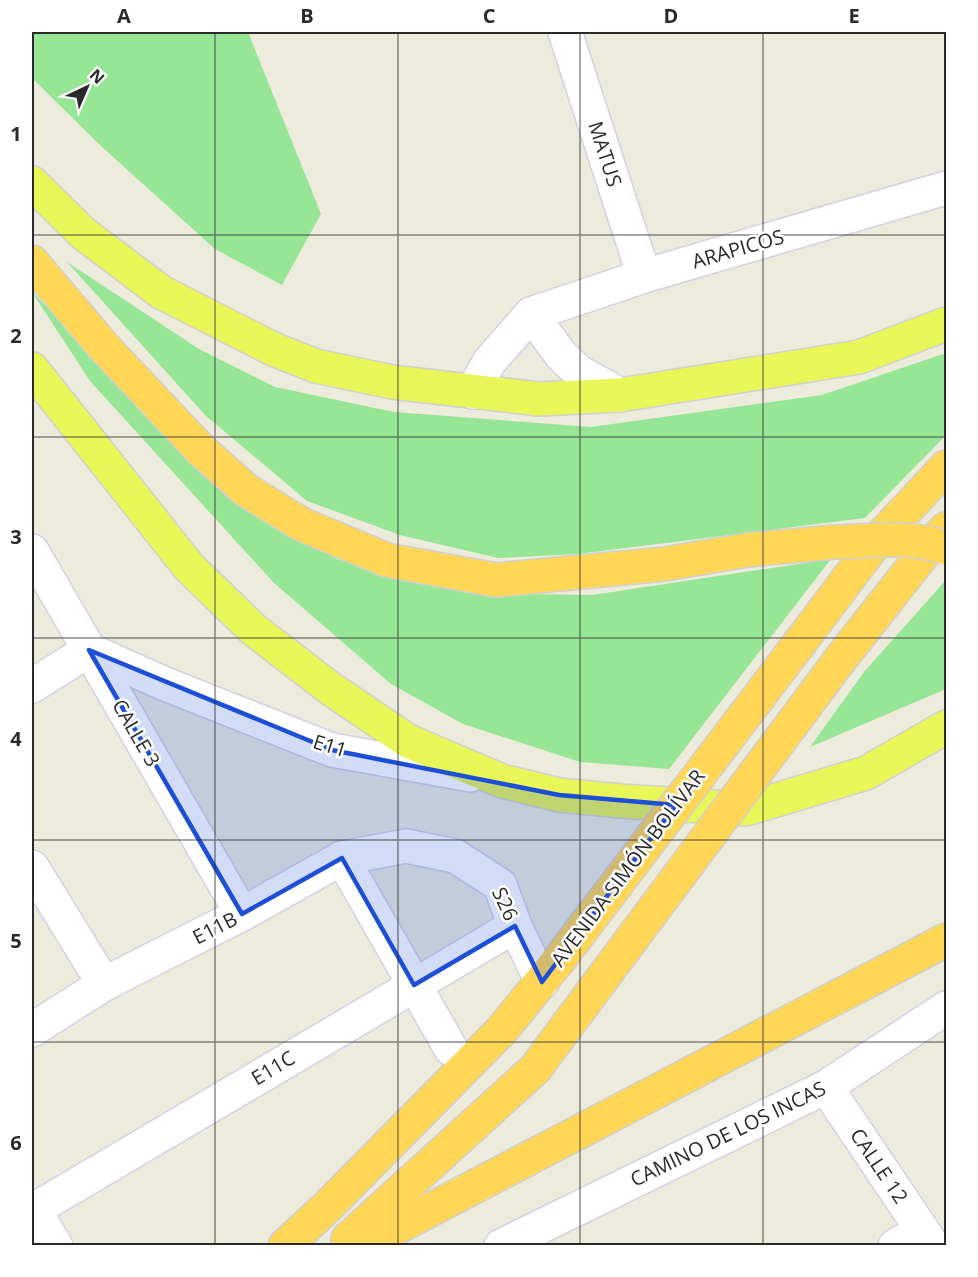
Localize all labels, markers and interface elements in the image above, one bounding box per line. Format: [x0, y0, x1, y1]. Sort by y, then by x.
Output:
text: A [117, 2, 131, 29]
text: B [300, 2, 314, 29]
text: C [483, 2, 496, 29]
text: D [664, 2, 678, 29]
text: E [848, 2, 860, 29]
north arrow [57, 57, 117, 117]
text: N [85, 64, 110, 89]
street label: MATUS [582, 118, 629, 190]
text: 1 [10, 120, 22, 147]
street label: ARAPICOS [689, 223, 787, 275]
text: 2 [10, 322, 22, 349]
text: 3 [10, 523, 22, 550]
street label: CALLE 3 [106, 694, 167, 771]
text: 4 [10, 725, 22, 752]
street label: E11 [310, 728, 350, 763]
street label: AVENIDA SIMÓN BOLÍVAR [544, 763, 711, 972]
street label: S26 [486, 883, 525, 925]
street label: E11B [188, 905, 242, 950]
text: 5 [10, 927, 22, 954]
street label: E11C [246, 1044, 300, 1091]
street label: CAMINO DE LOS INCAS [625, 1074, 830, 1193]
street label: CALLE 12 [844, 1123, 914, 1209]
text: 6 [10, 1129, 22, 1156]

